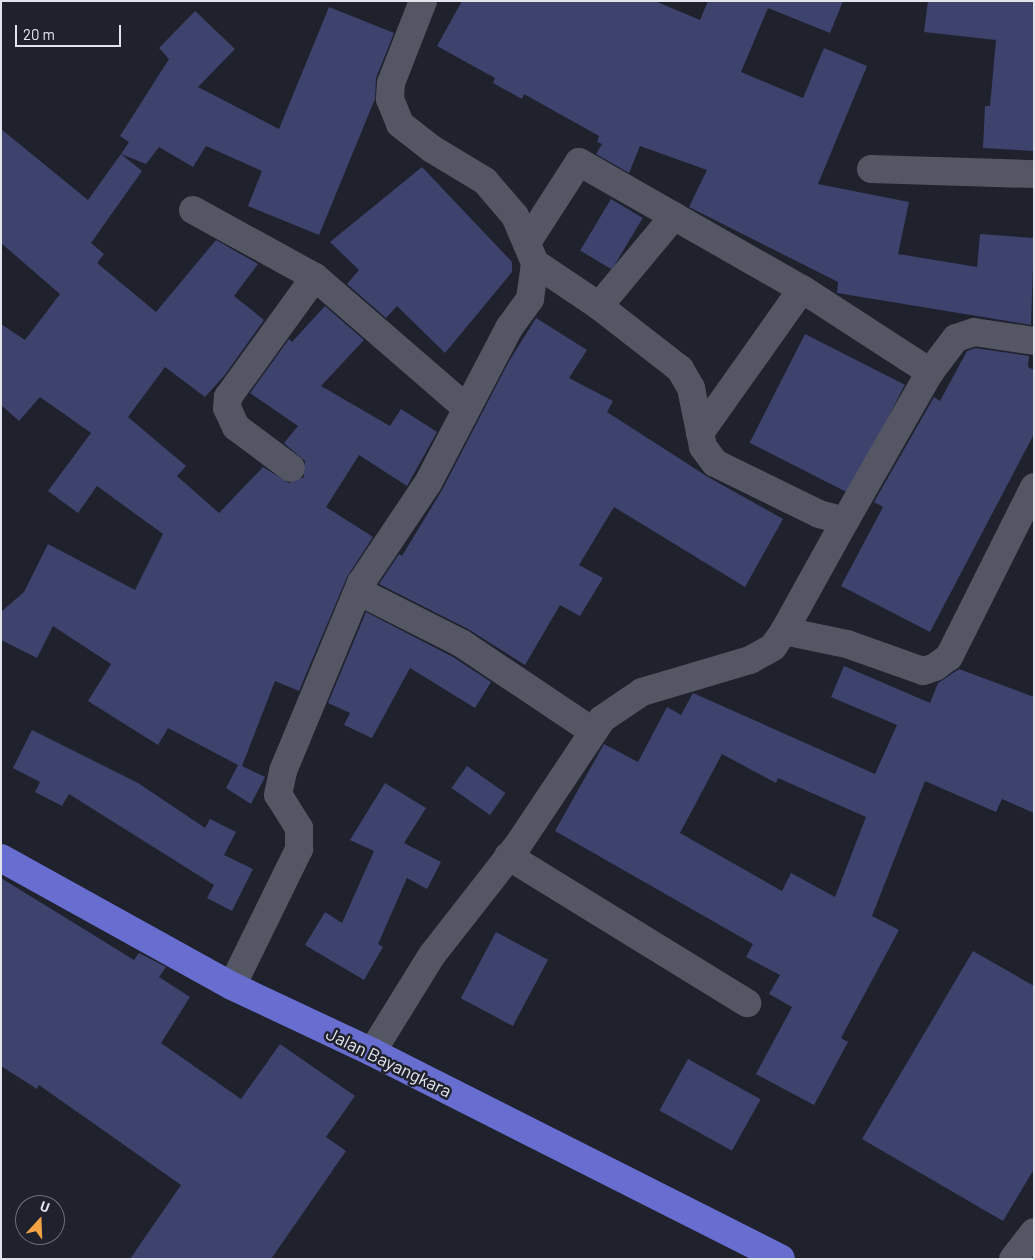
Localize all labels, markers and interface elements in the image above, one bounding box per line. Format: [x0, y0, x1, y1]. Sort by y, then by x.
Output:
scale bar [18, 15, 124, 47]
text: 20 m [23, 25, 55, 43]
street label: Jalan Bayangkara [323, 1022, 455, 1102]
north arrow [15, 1195, 65, 1245]
text: U [38, 1197, 52, 1216]

